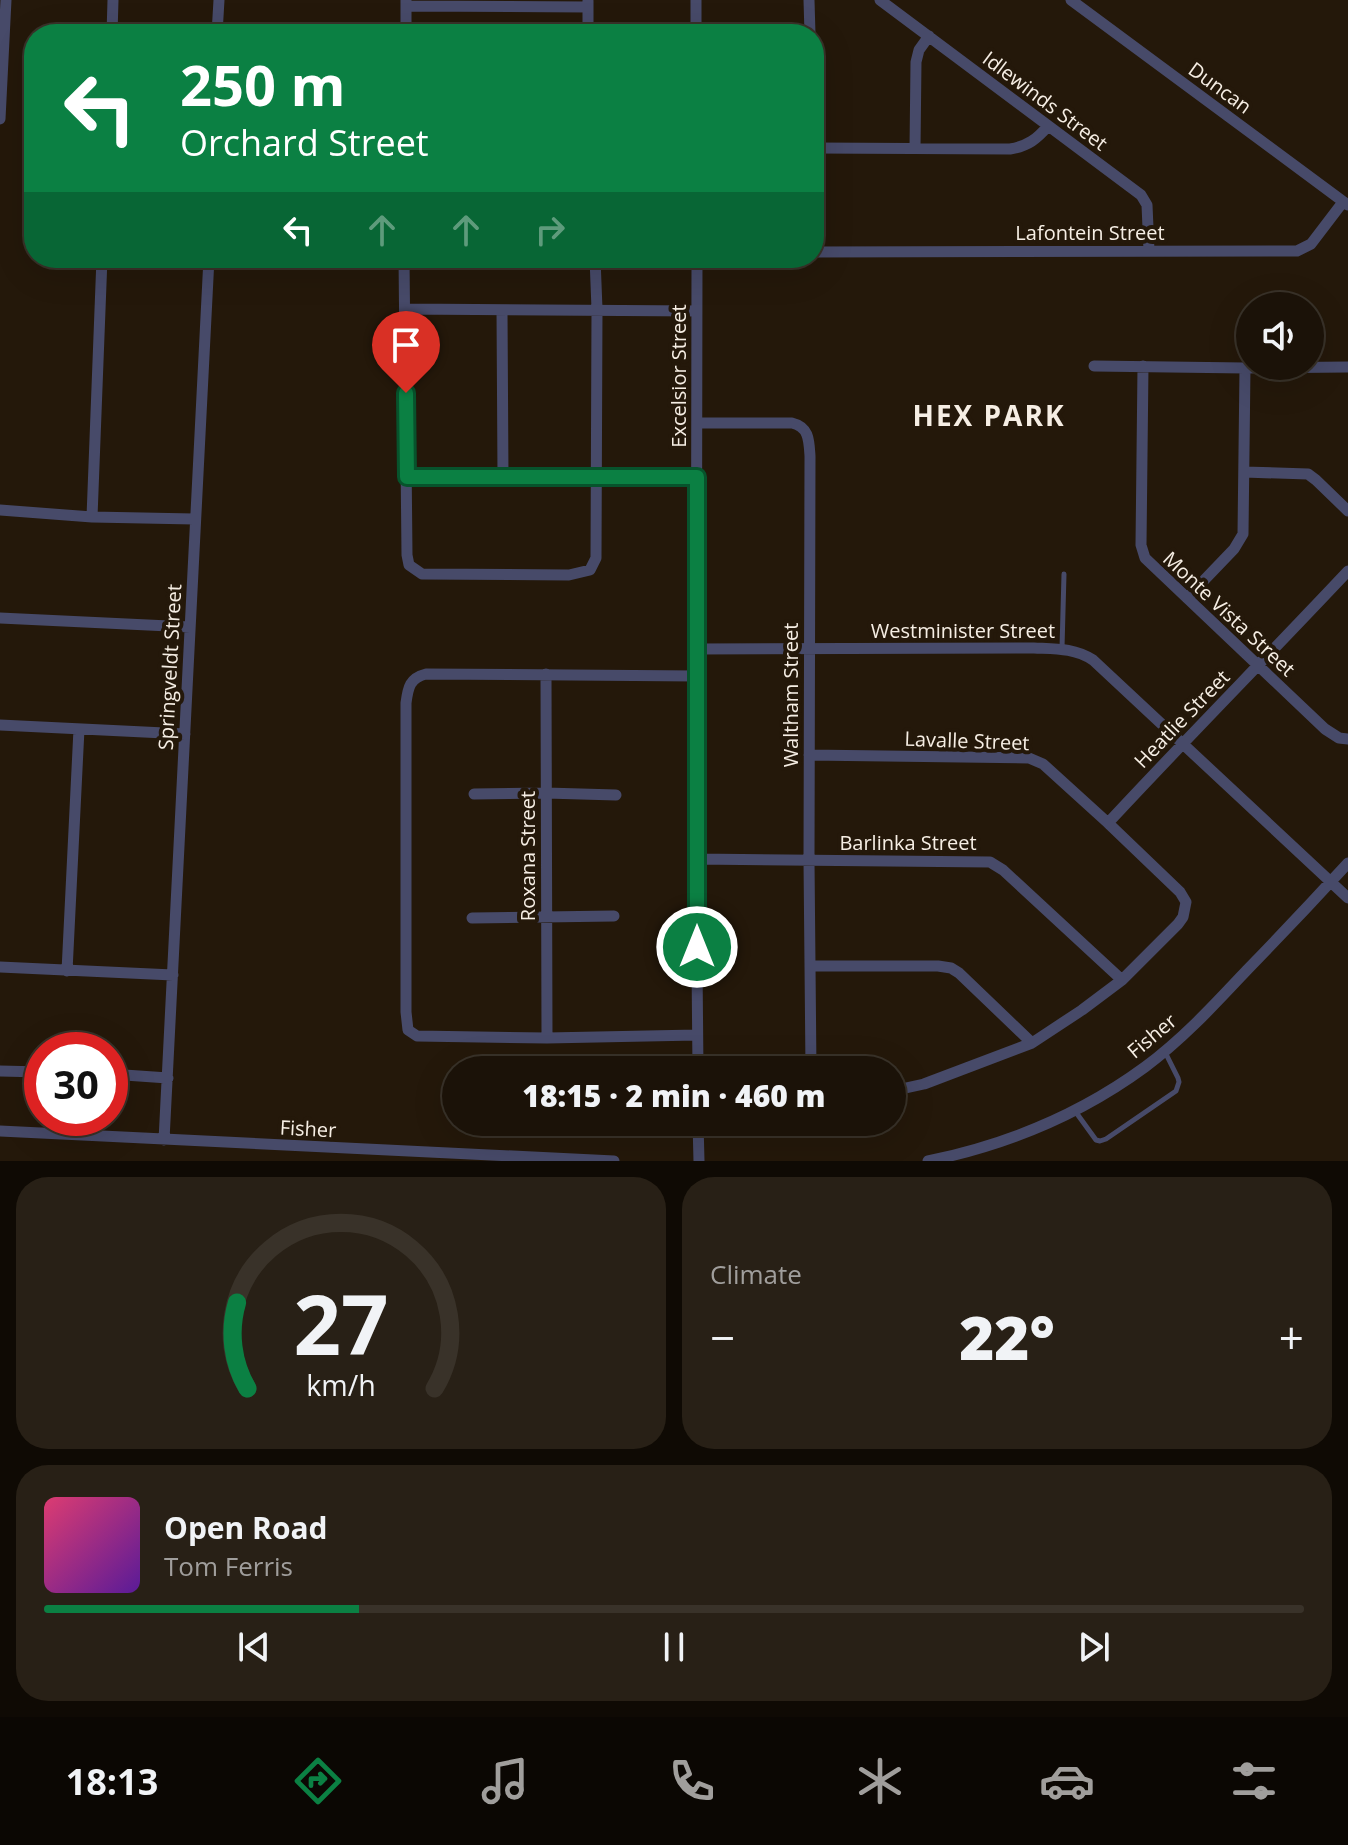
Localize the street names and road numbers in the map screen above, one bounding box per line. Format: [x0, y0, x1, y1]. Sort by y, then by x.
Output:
street label: Idlewinds Street [977, 45, 1113, 156]
street label: Duncan [1183, 56, 1257, 120]
street label: Lafontein Street [1015, 219, 1165, 246]
street label: Excelsior Street [665, 304, 692, 448]
street label: Monte Vista Street [1157, 545, 1301, 682]
street label: Springveldt Street [152, 583, 187, 751]
street label: Westminister Street [871, 617, 1055, 644]
street label: Waltham Street [777, 623, 804, 767]
street label: Heatlie Street [1128, 664, 1235, 774]
street label: Lavalle Street [904, 725, 1030, 756]
street label: Roxana Street [514, 791, 541, 921]
street label: Barlinka Street [839, 829, 977, 856]
street label: Fisher [1121, 1007, 1182, 1064]
street label: Fisher [279, 1114, 337, 1143]

